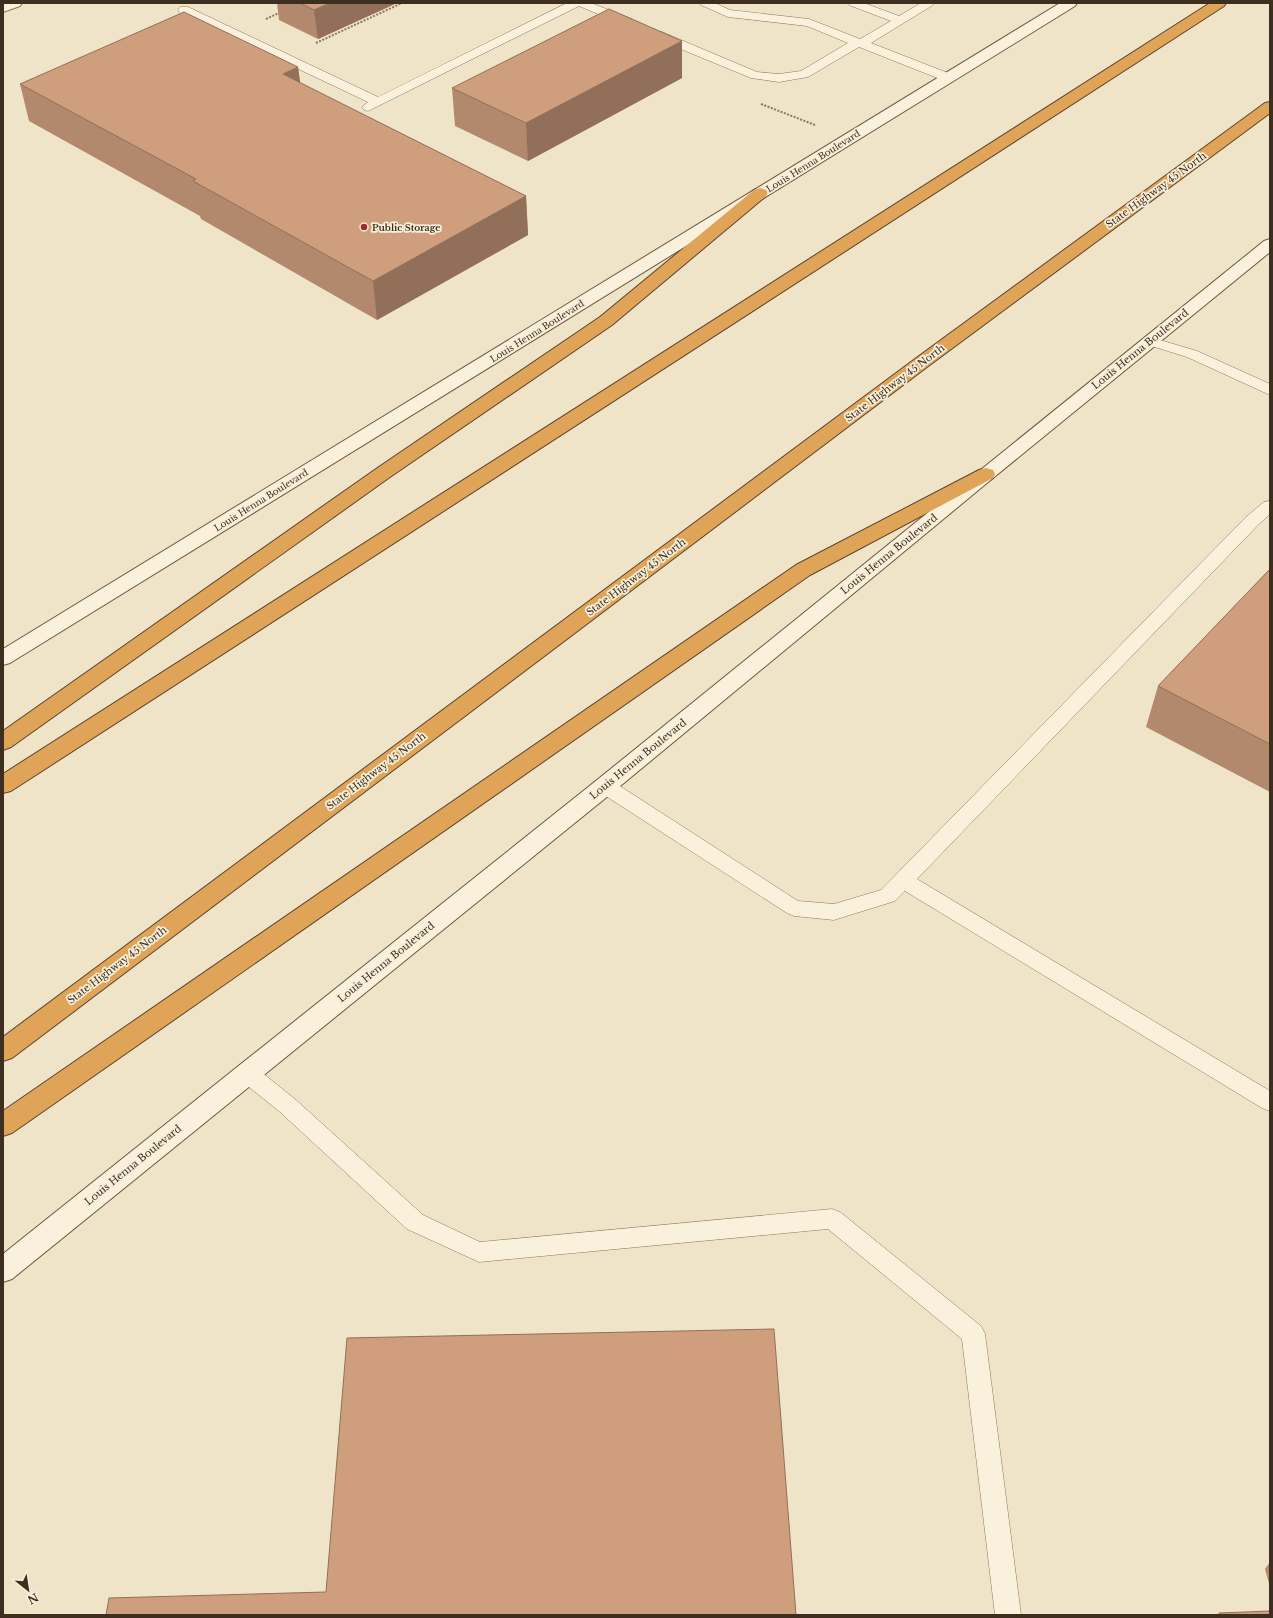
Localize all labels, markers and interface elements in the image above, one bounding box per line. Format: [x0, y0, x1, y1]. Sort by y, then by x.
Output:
street label: Louis Henna Boulevard [764, 128, 862, 194]
street label: State Highway 45 North [1103, 149, 1209, 231]
marker: Public Storage [359, 222, 369, 232]
place label: Public Storage [372, 222, 440, 233]
street label: Louis Henna Boulevard [488, 298, 586, 364]
street label: Louis Henna Boulevard [1089, 306, 1191, 392]
street label: State Highway 45 North [843, 341, 947, 425]
street label: Louis Henna Boulevard [212, 467, 310, 533]
street label: Louis Henna Boulevard [838, 511, 940, 597]
street label: State Highway 45 North [584, 535, 688, 619]
street label: Louis Henna Boulevard [587, 716, 689, 802]
street label: State Highway 45 North [324, 729, 428, 813]
street label: Louis Henna Boulevard [335, 919, 437, 1005]
street label: State Highway 45 North [65, 923, 169, 1007]
street label: Louis Henna Boulevard [82, 1122, 184, 1208]
north arrow [8, 1570, 48, 1610]
text: N [24, 1590, 41, 1608]

